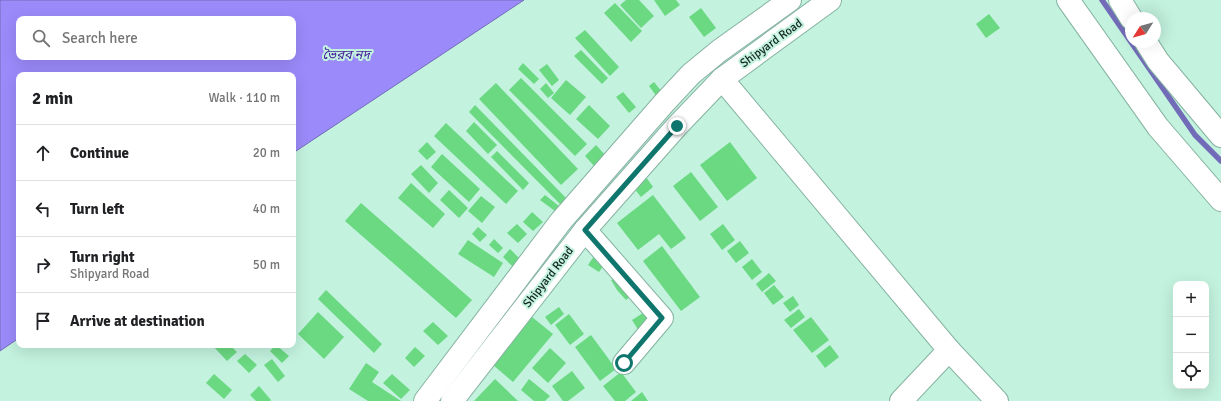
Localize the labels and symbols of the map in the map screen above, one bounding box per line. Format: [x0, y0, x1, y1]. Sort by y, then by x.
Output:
north arrow [1125, 12, 1161, 48]
street label: Shipyard Road [737, 16, 805, 71]
water label: ভৈরব নদ [322, 47, 372, 63]
route end [668, 117, 686, 135]
street label: Shipyard Road [520, 244, 577, 311]
route start [615, 354, 633, 372]

